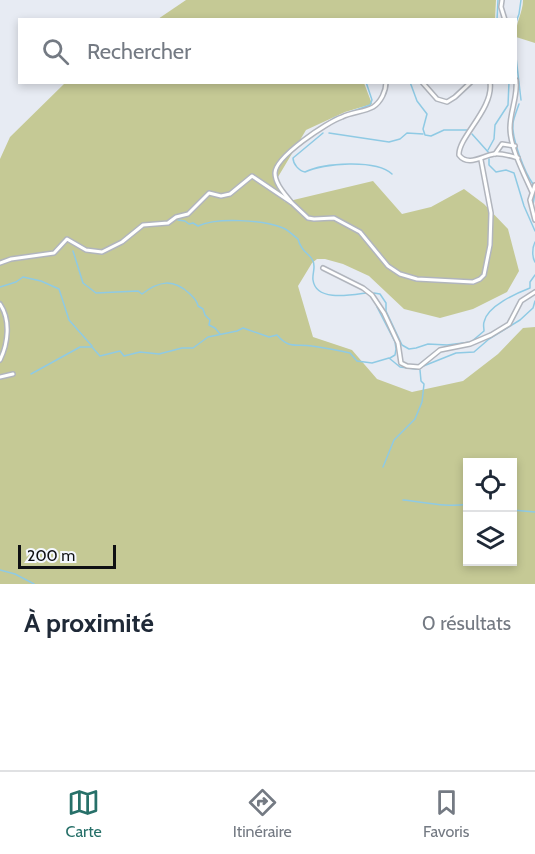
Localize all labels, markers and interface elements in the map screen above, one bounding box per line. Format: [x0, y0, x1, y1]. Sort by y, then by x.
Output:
search box [18, 18, 517, 84]
icon: search [39, 35, 72, 68]
text: Rechercher [87, 38, 191, 65]
map controls [463, 458, 517, 566]
button: locate [463, 458, 517, 512]
button: layers [463, 512, 517, 566]
scale bar [18, 542, 116, 570]
text: 200 m [27, 546, 75, 565]
text: À proximité [24, 607, 154, 639]
text: 0 résultats [422, 611, 511, 635]
tab: Carte [66, 786, 102, 841]
tab: Itinéraire [233, 786, 292, 841]
tab: Favoris [423, 786, 469, 841]

